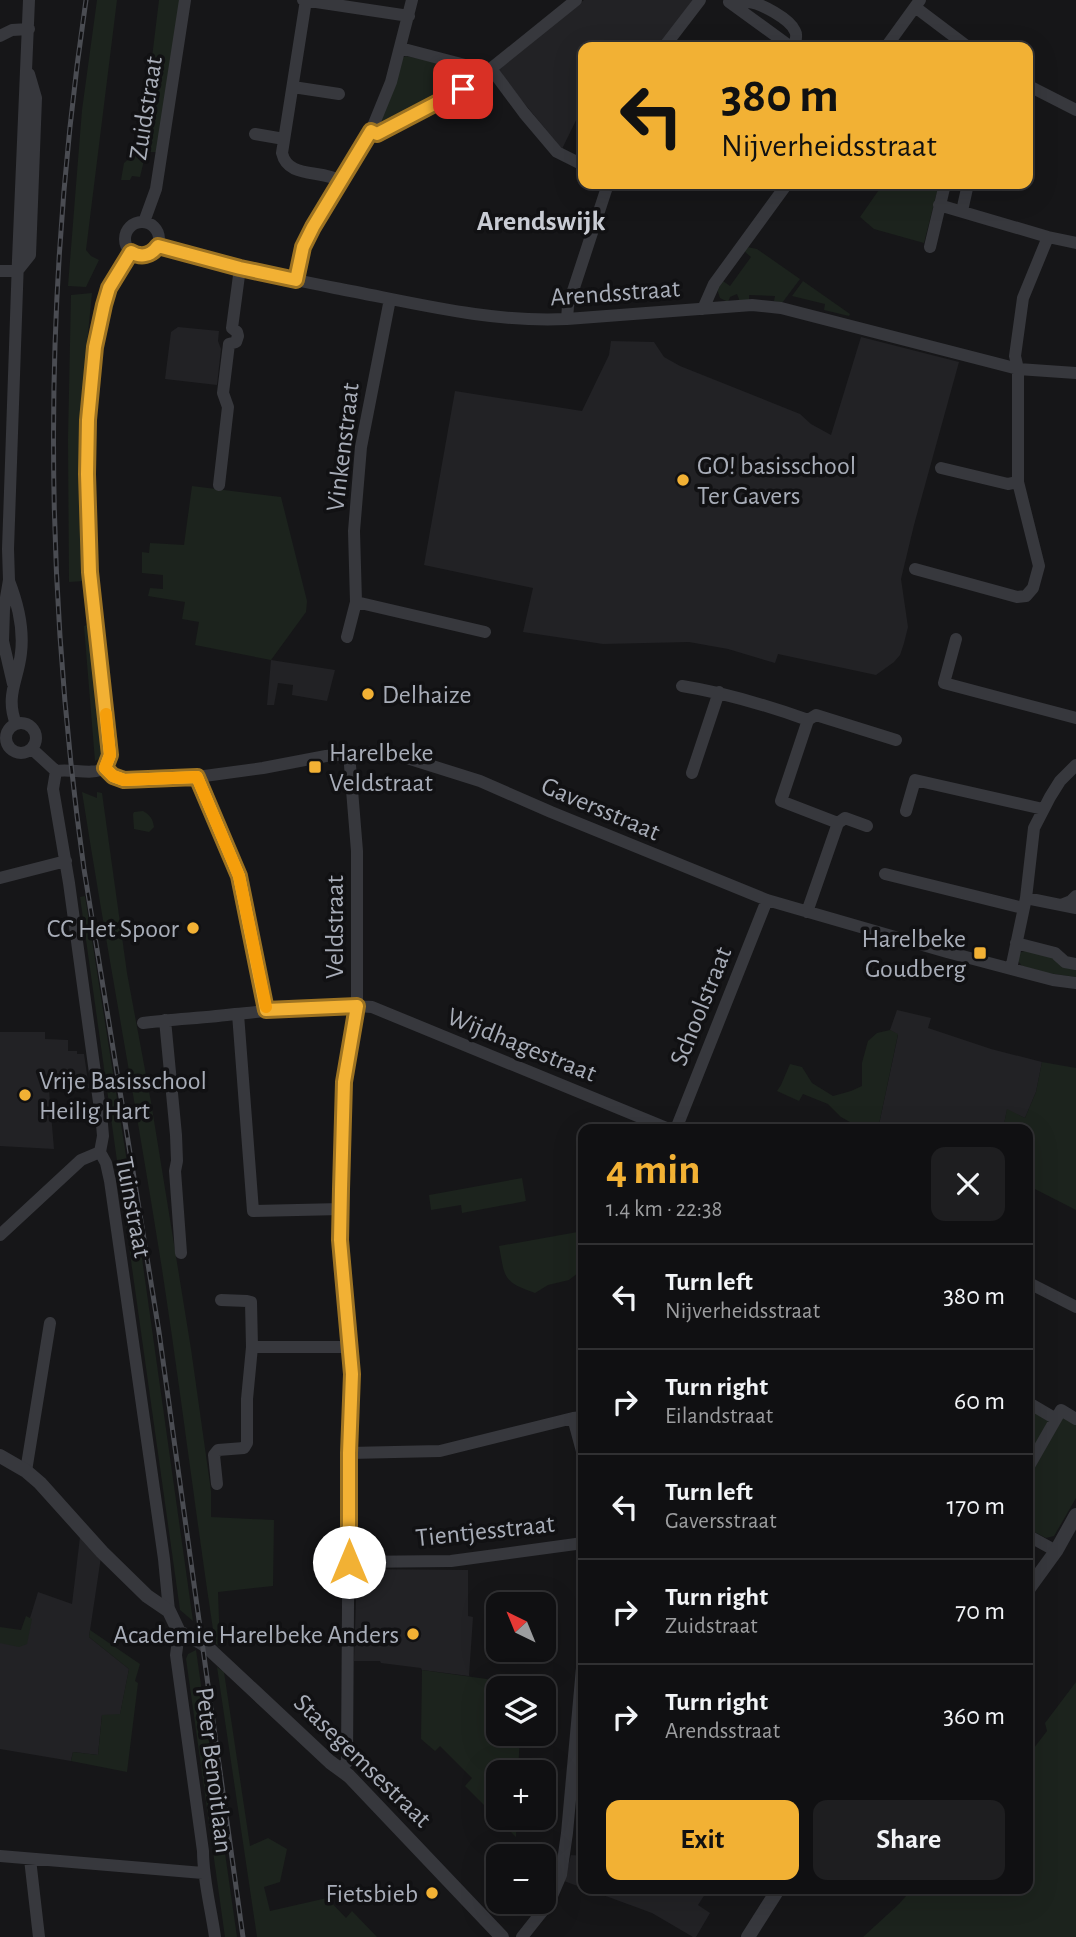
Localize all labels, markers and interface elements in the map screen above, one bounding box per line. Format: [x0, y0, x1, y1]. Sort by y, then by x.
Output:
street label: Zuidstraat [125, 54, 167, 162]
pin [433, 59, 493, 119]
icon: arrive [444, 70, 482, 108]
icon: left [606, 70, 697, 161]
text: 380 m [721, 72, 839, 121]
text: Nijverheidsstraat [721, 130, 937, 162]
district label: Arendswijk [477, 208, 605, 236]
street label: Arendsstraat [549, 275, 681, 311]
street label: Vinkenstraat [322, 381, 364, 513]
place label: GO! basisschool Ter Gavers [697, 453, 856, 509]
marker: GO! basisschool Ter Gavers [675, 472, 691, 488]
place label: Delhaize [382, 682, 471, 708]
marker: Delhaize [360, 686, 376, 702]
place label: Harelbeke Veldstraat [329, 740, 434, 796]
marker: Harelbeke Veldstraat [307, 759, 323, 775]
street label: Gaversstraat [538, 772, 664, 846]
street label: Veldstraat [322, 875, 348, 979]
place label: CC Het Spoor [47, 916, 180, 942]
marker: CC Het Spoor [185, 920, 201, 936]
place label: Harelbeke Goudberg [861, 926, 966, 982]
street label: Schoolstraat [665, 943, 737, 1069]
marker: Harelbeke Goudberg [972, 945, 988, 961]
street label: Wijdhagestraat [443, 1003, 600, 1087]
place label: Vrije Basisschool Heilig Hart [39, 1068, 207, 1124]
marker: Vrije Basisschool Heilig Hart [17, 1087, 33, 1103]
button: close [931, 1147, 1005, 1221]
text: 4 min [606, 1149, 701, 1191]
street label: Tuinstraat [111, 1155, 156, 1260]
text: 1.4 km · 22:38 [606, 1198, 722, 1221]
text: Turn left [665, 1269, 753, 1295]
icon: left [606, 1278, 644, 1316]
text: 380 m [943, 1283, 1005, 1309]
text: Nijverheidsstraat [665, 1300, 820, 1323]
text: Turn right [665, 1374, 768, 1400]
icon: right [606, 1383, 644, 1421]
text: 60 m [954, 1388, 1005, 1414]
text: Eilandstraat [665, 1405, 773, 1428]
text: Turn left [665, 1479, 753, 1505]
icon: left [606, 1488, 644, 1526]
text: 170 m [946, 1493, 1005, 1519]
text: Gaversstraat [665, 1510, 776, 1533]
street label: Tientjesstraat [414, 1511, 556, 1551]
position arrow [312, 1525, 386, 1599]
text: Turn right [665, 1584, 768, 1610]
north arrow [486, 1592, 556, 1662]
map controls [486, 1592, 556, 1914]
icon: right [606, 1593, 644, 1631]
text: 70 m [955, 1598, 1005, 1624]
text: Zuidstraat [665, 1615, 758, 1638]
place label: Academie Harelbeke Anders [113, 1622, 399, 1648]
marker: Academie Harelbeke Anders [405, 1626, 421, 1642]
button: layers [486, 1676, 556, 1746]
street label: Peter Benoitlaan [191, 1686, 237, 1855]
street label: Stasegemsestraat [289, 1689, 436, 1832]
text: Turn right [665, 1689, 768, 1715]
icon: right [606, 1698, 644, 1736]
text: 360 m [943, 1703, 1005, 1729]
text: Arendsstraat [665, 1720, 780, 1743]
button: + [486, 1760, 556, 1830]
button: Exit [606, 1800, 799, 1880]
button: Share [813, 1800, 1005, 1880]
button: − [486, 1844, 556, 1914]
place label: Fietsbieb [326, 1881, 418, 1907]
marker: Fietsbieb [424, 1885, 440, 1901]

